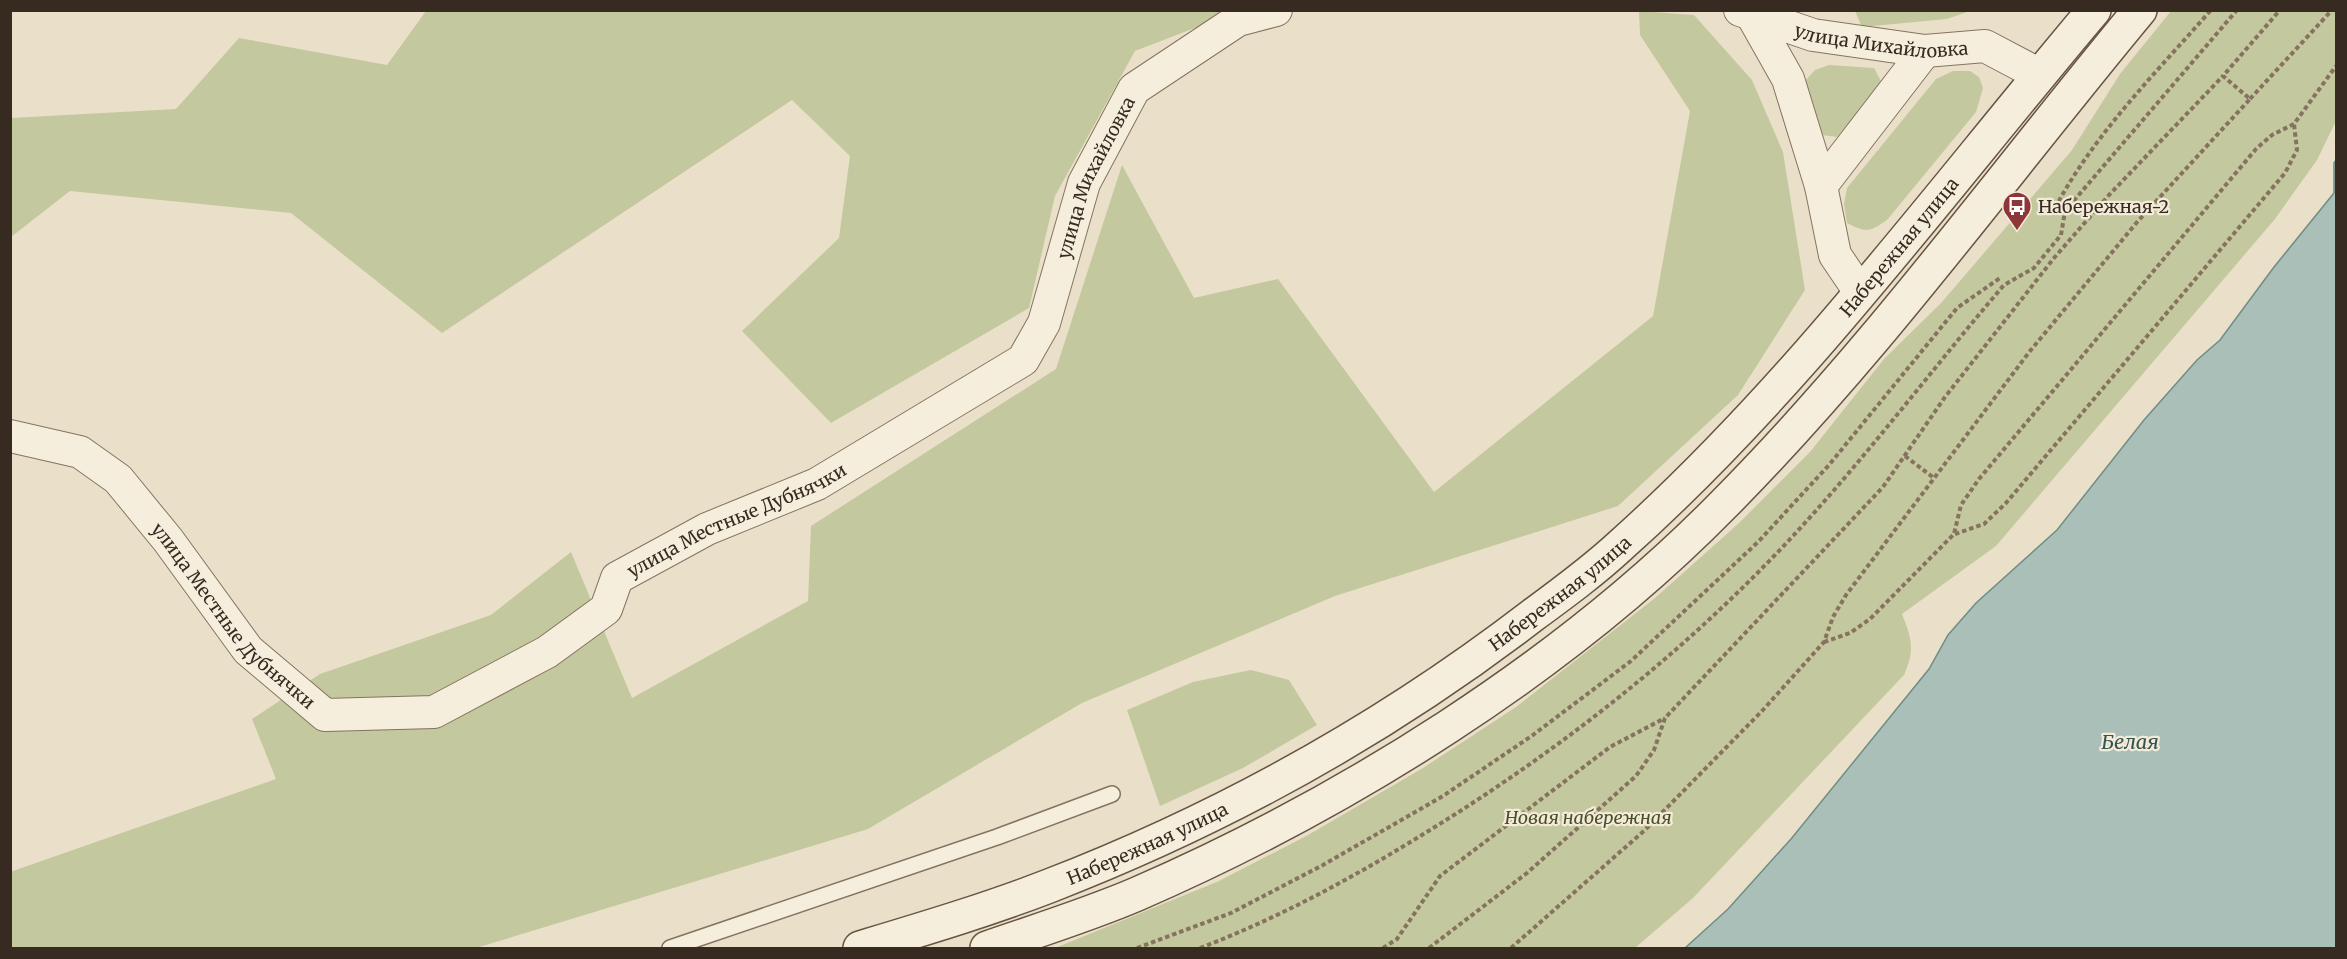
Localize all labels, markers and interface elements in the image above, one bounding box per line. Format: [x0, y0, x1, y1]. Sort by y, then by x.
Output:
street label: улица Михайловка [1792, 18, 1969, 63]
street label: улица Михайловка [1051, 92, 1140, 262]
street label: Набережная улица [1834, 172, 1963, 321]
bus stop icon: Набережная-2 [2001, 190, 2033, 232]
place label: Набережная-2 [2038, 195, 2169, 218]
street label: улица Местные Дубнячки [623, 458, 850, 582]
street label: улица Местные Дубнячки [147, 518, 320, 713]
street label: Набережная улица [1484, 530, 1636, 656]
water label: Белая [2101, 729, 2159, 754]
street label: Набережная улица [1063, 797, 1232, 889]
park label: Новая набережная [1504, 806, 1672, 829]

